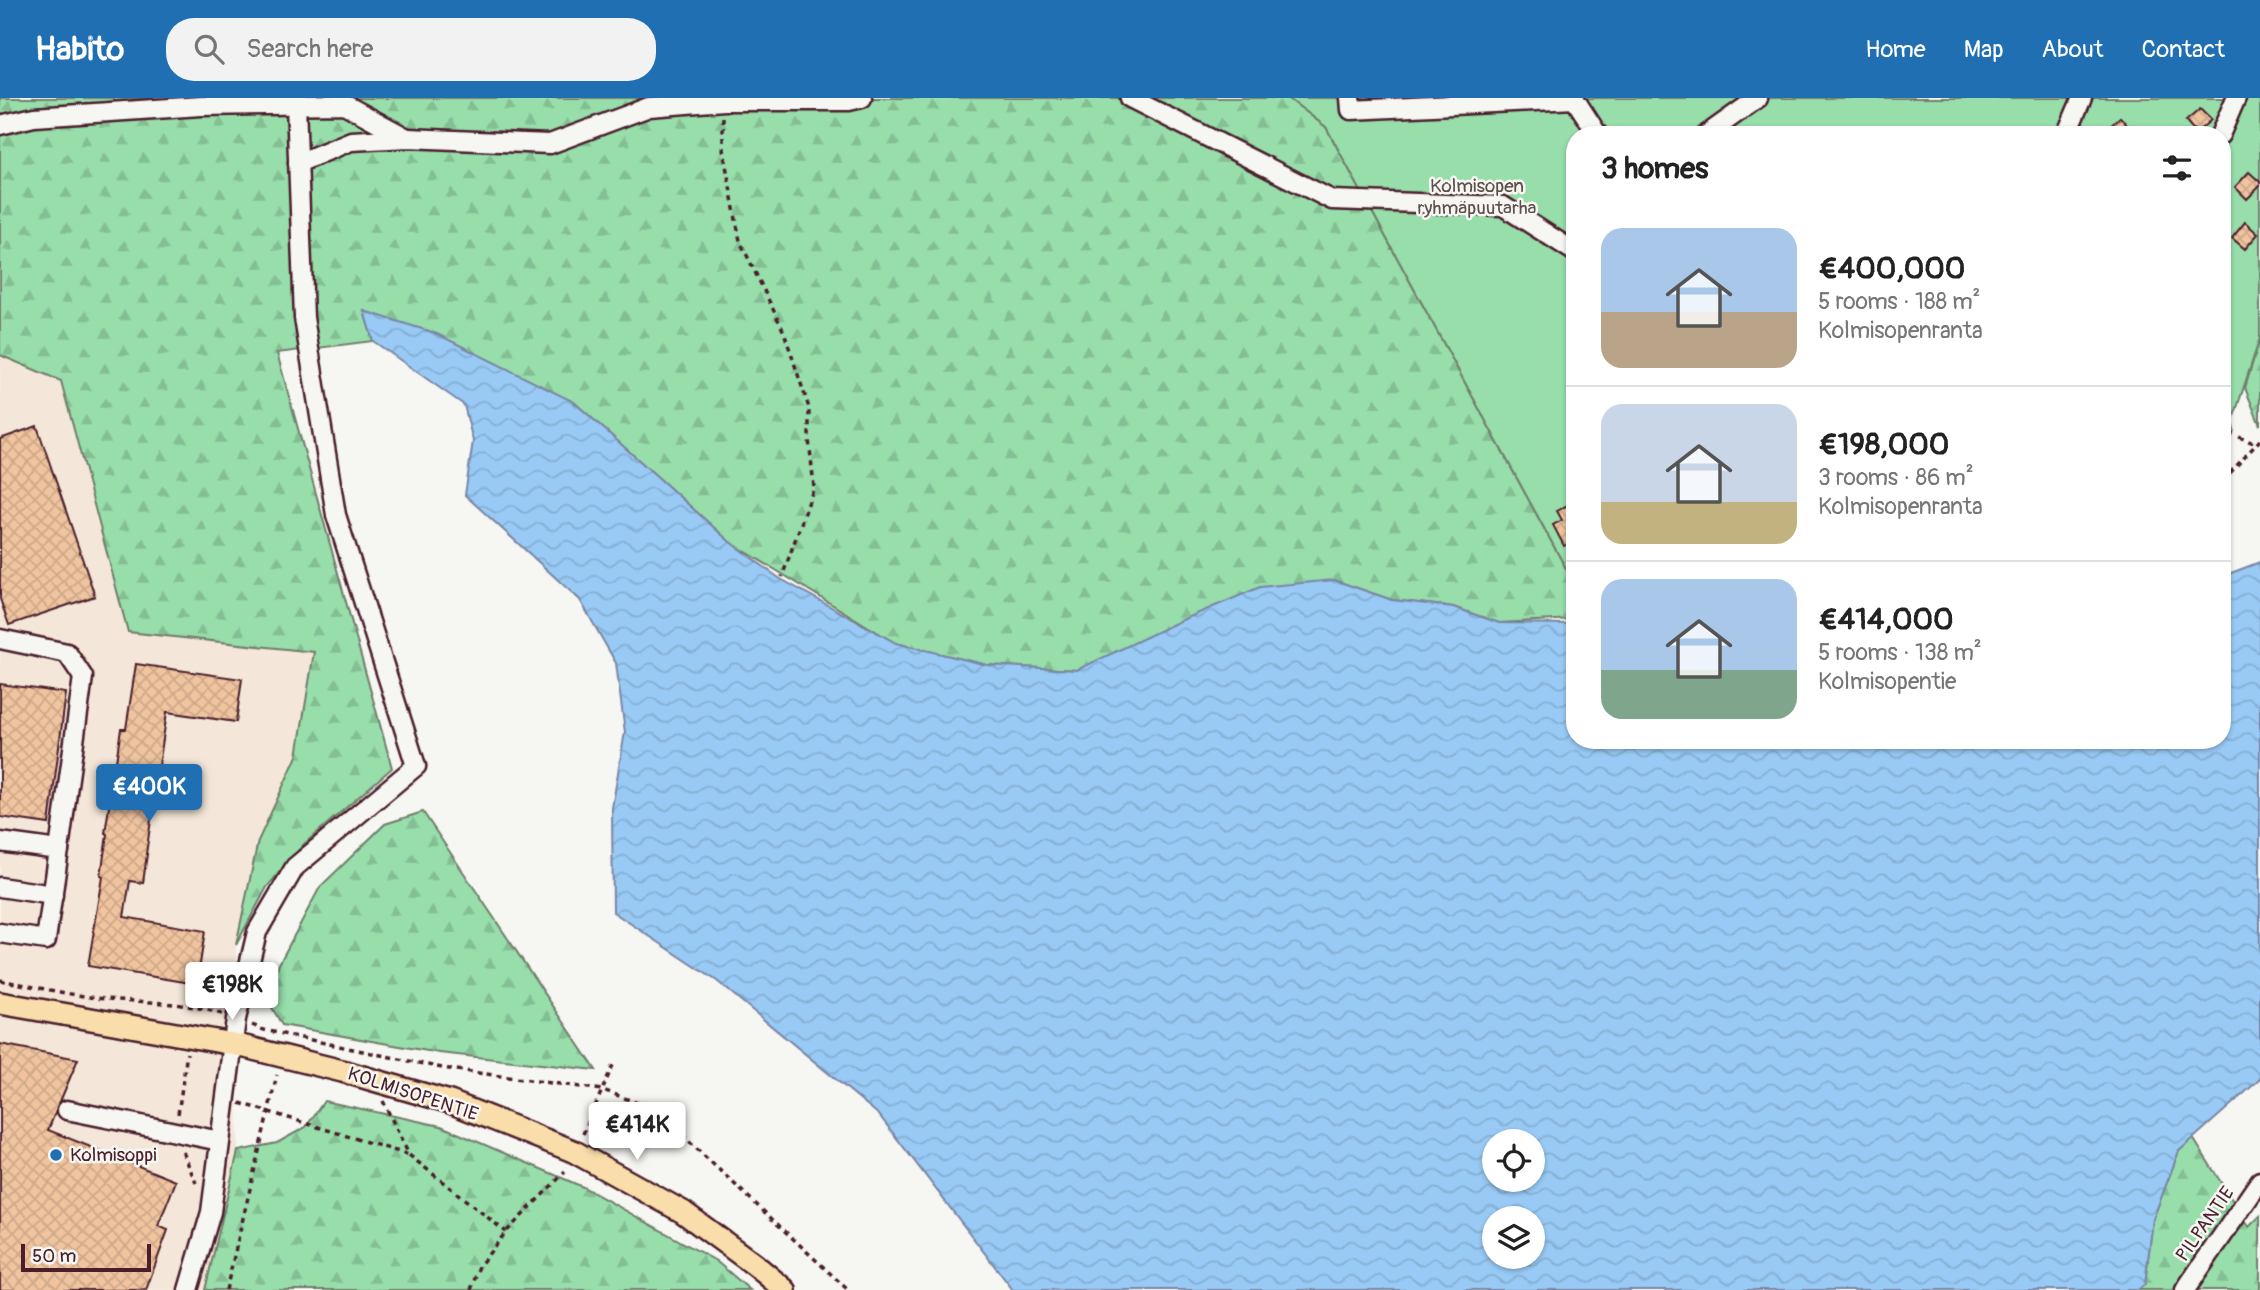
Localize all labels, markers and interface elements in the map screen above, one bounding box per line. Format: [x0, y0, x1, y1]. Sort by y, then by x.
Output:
search box [166, 18, 656, 81]
text: Habito [35, 29, 124, 70]
icon: search [190, 30, 228, 68]
text: Search here [246, 33, 373, 65]
text: Home [1865, 35, 1926, 64]
text: Map [1964, 35, 2004, 64]
text: About [2042, 35, 2104, 64]
text: Contact [2142, 35, 2225, 64]
icon: filters [2158, 149, 2196, 187]
text: 3 homes [1601, 150, 1708, 187]
park label: Kolmisopen ryhmäpuutarha [1418, 174, 1537, 220]
text: €400,000 [1818, 250, 1965, 287]
icon: home [1657, 256, 1741, 340]
text: 5 rooms · 188 m² [1818, 287, 1980, 316]
text: Kolmisopenranta [1818, 316, 1983, 345]
text: €198,000 [1818, 426, 1949, 463]
icon: home [1657, 432, 1741, 516]
text: 3 rooms · 86 m² [1818, 463, 1974, 492]
text: Kolmisopenranta [1818, 492, 1983, 521]
text: €414,000 [1818, 601, 1953, 638]
icon: home [1657, 607, 1741, 691]
text: 5 rooms · 138 m² [1818, 638, 1982, 667]
text: Kolmisopentie [1818, 667, 1956, 696]
pin: €400K [100, 764, 198, 824]
text: €400K [112, 772, 186, 801]
pin: €198K [183, 962, 281, 1022]
text: €198K [201, 970, 263, 999]
street label: KOLMISOPENTIE [345, 1062, 481, 1126]
pin: €414K [588, 1102, 686, 1162]
text: €414K [605, 1110, 669, 1139]
map controls [1482, 1129, 1545, 1269]
button: locate [1482, 1129, 1545, 1192]
place label: Kolmisoppi [70, 1143, 157, 1167]
marker: Kolmisoppi [48, 1147, 64, 1163]
street label: PILPANTIE [2171, 1182, 2240, 1266]
button: layers [1482, 1206, 1545, 1269]
scale bar [21, 1241, 150, 1273]
text: 50 m [32, 1244, 76, 1268]

